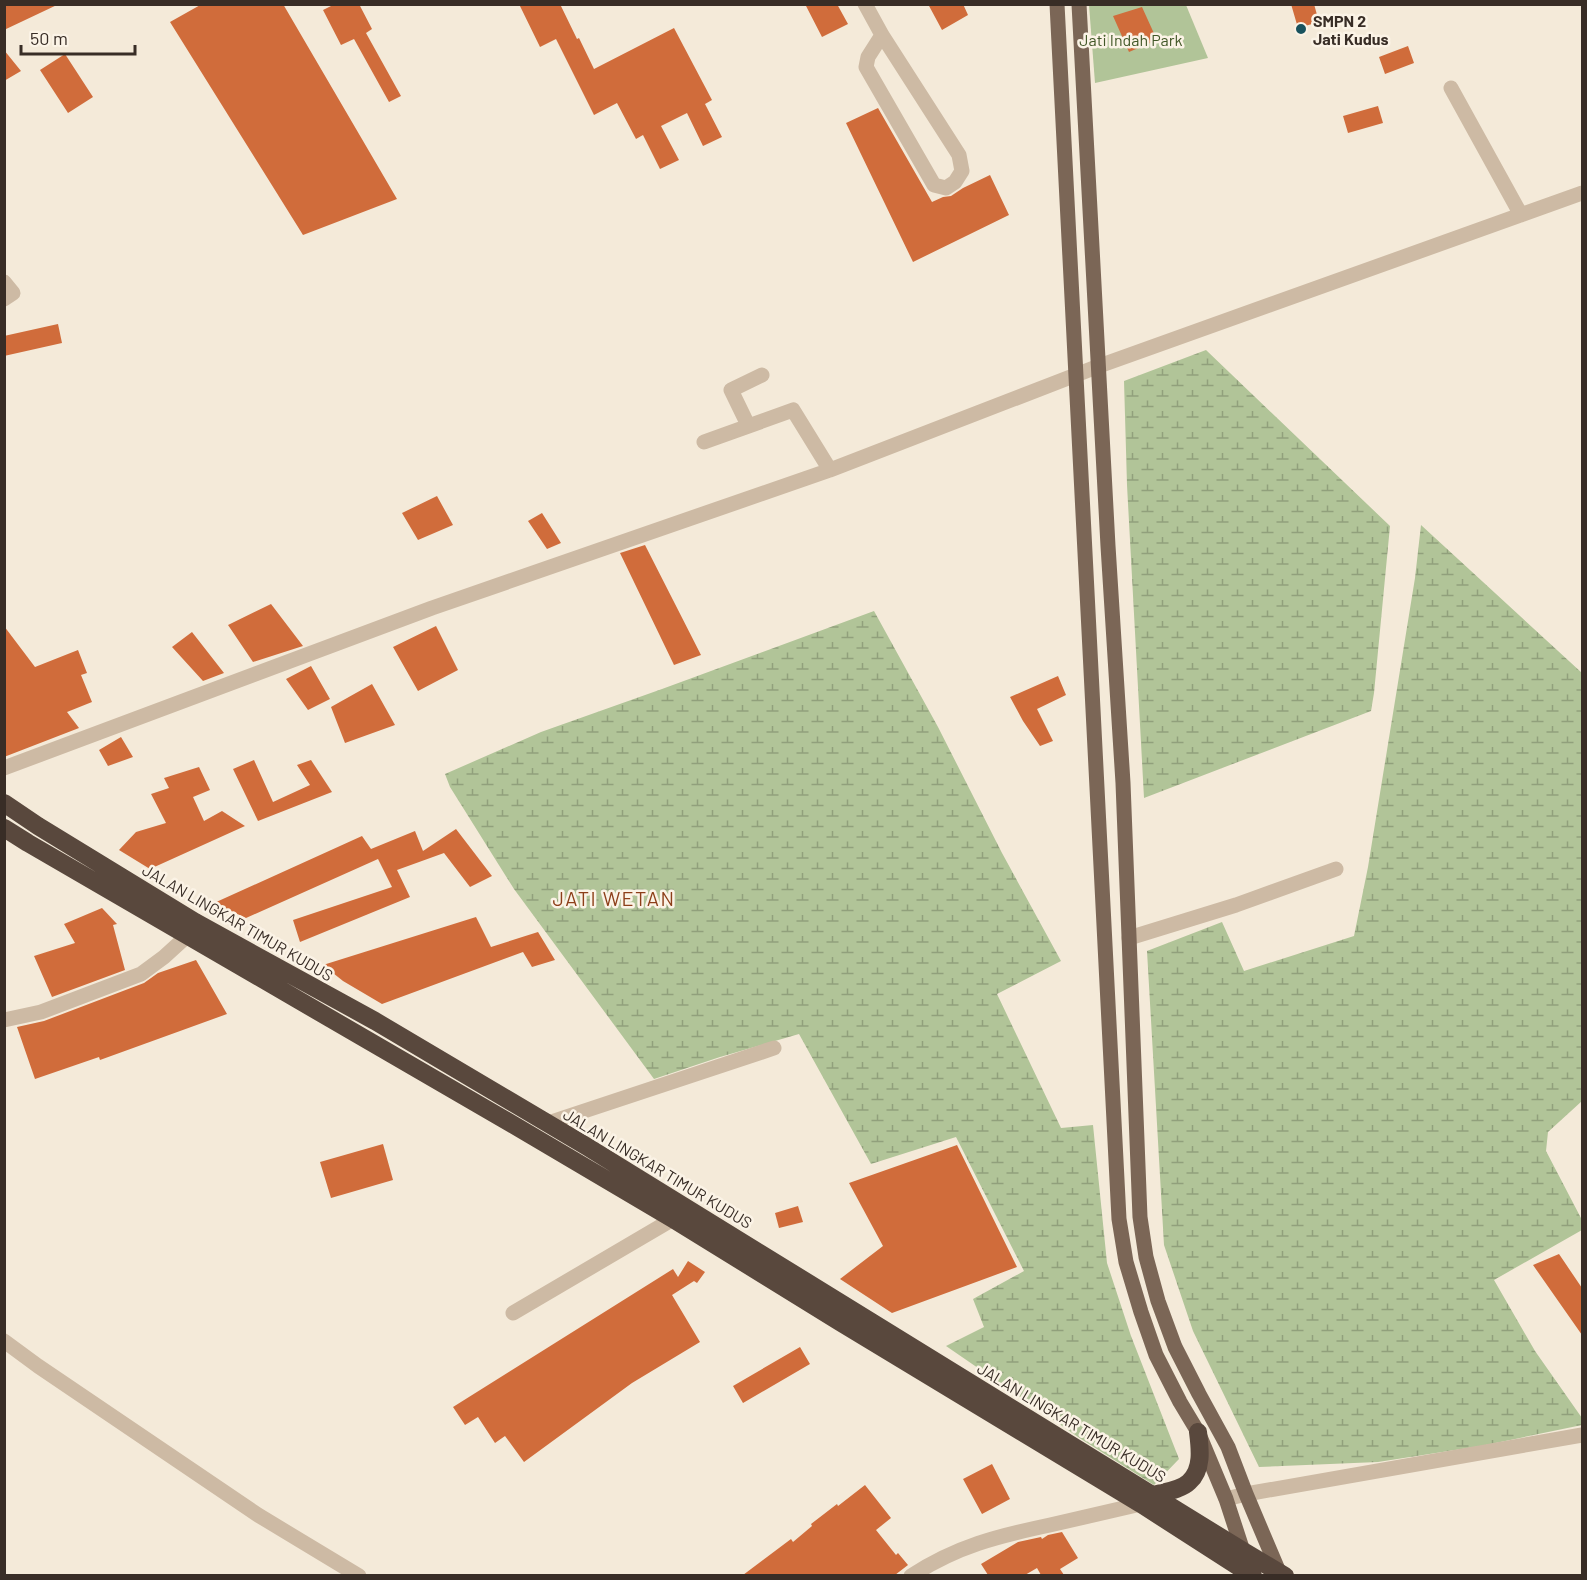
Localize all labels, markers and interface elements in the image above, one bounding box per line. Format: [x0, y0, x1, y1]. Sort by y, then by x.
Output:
place label: SMPN 2 Jati Kudus [1313, 11, 1389, 48]
scale bar [21, 18, 135, 56]
marker: SMPN 2 Jati Kudus [1294, 22, 1308, 36]
text: 50 m [30, 27, 68, 49]
park label: Jati Indah Park [1079, 30, 1183, 49]
street label: JALAN LINGKAR TIMUR KUDUS [139, 860, 337, 984]
district label: JATI WETAN [552, 886, 676, 910]
street label: JALAN LINGKAR TIMUR KUDUS [560, 1104, 756, 1232]
street label: JALAN LINGKAR TIMUR KUDUS [974, 1358, 1170, 1486]

